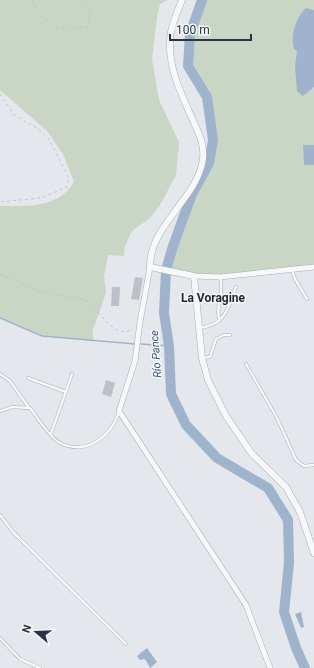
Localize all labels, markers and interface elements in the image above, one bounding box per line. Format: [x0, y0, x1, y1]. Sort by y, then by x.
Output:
scale bar [170, 16, 251, 42]
text: 100 m [176, 23, 210, 37]
district label: La Voragine [181, 291, 246, 305]
water label: Río Pance [148, 329, 164, 378]
north arrow [16, 612, 56, 652]
text: N [20, 623, 35, 635]

